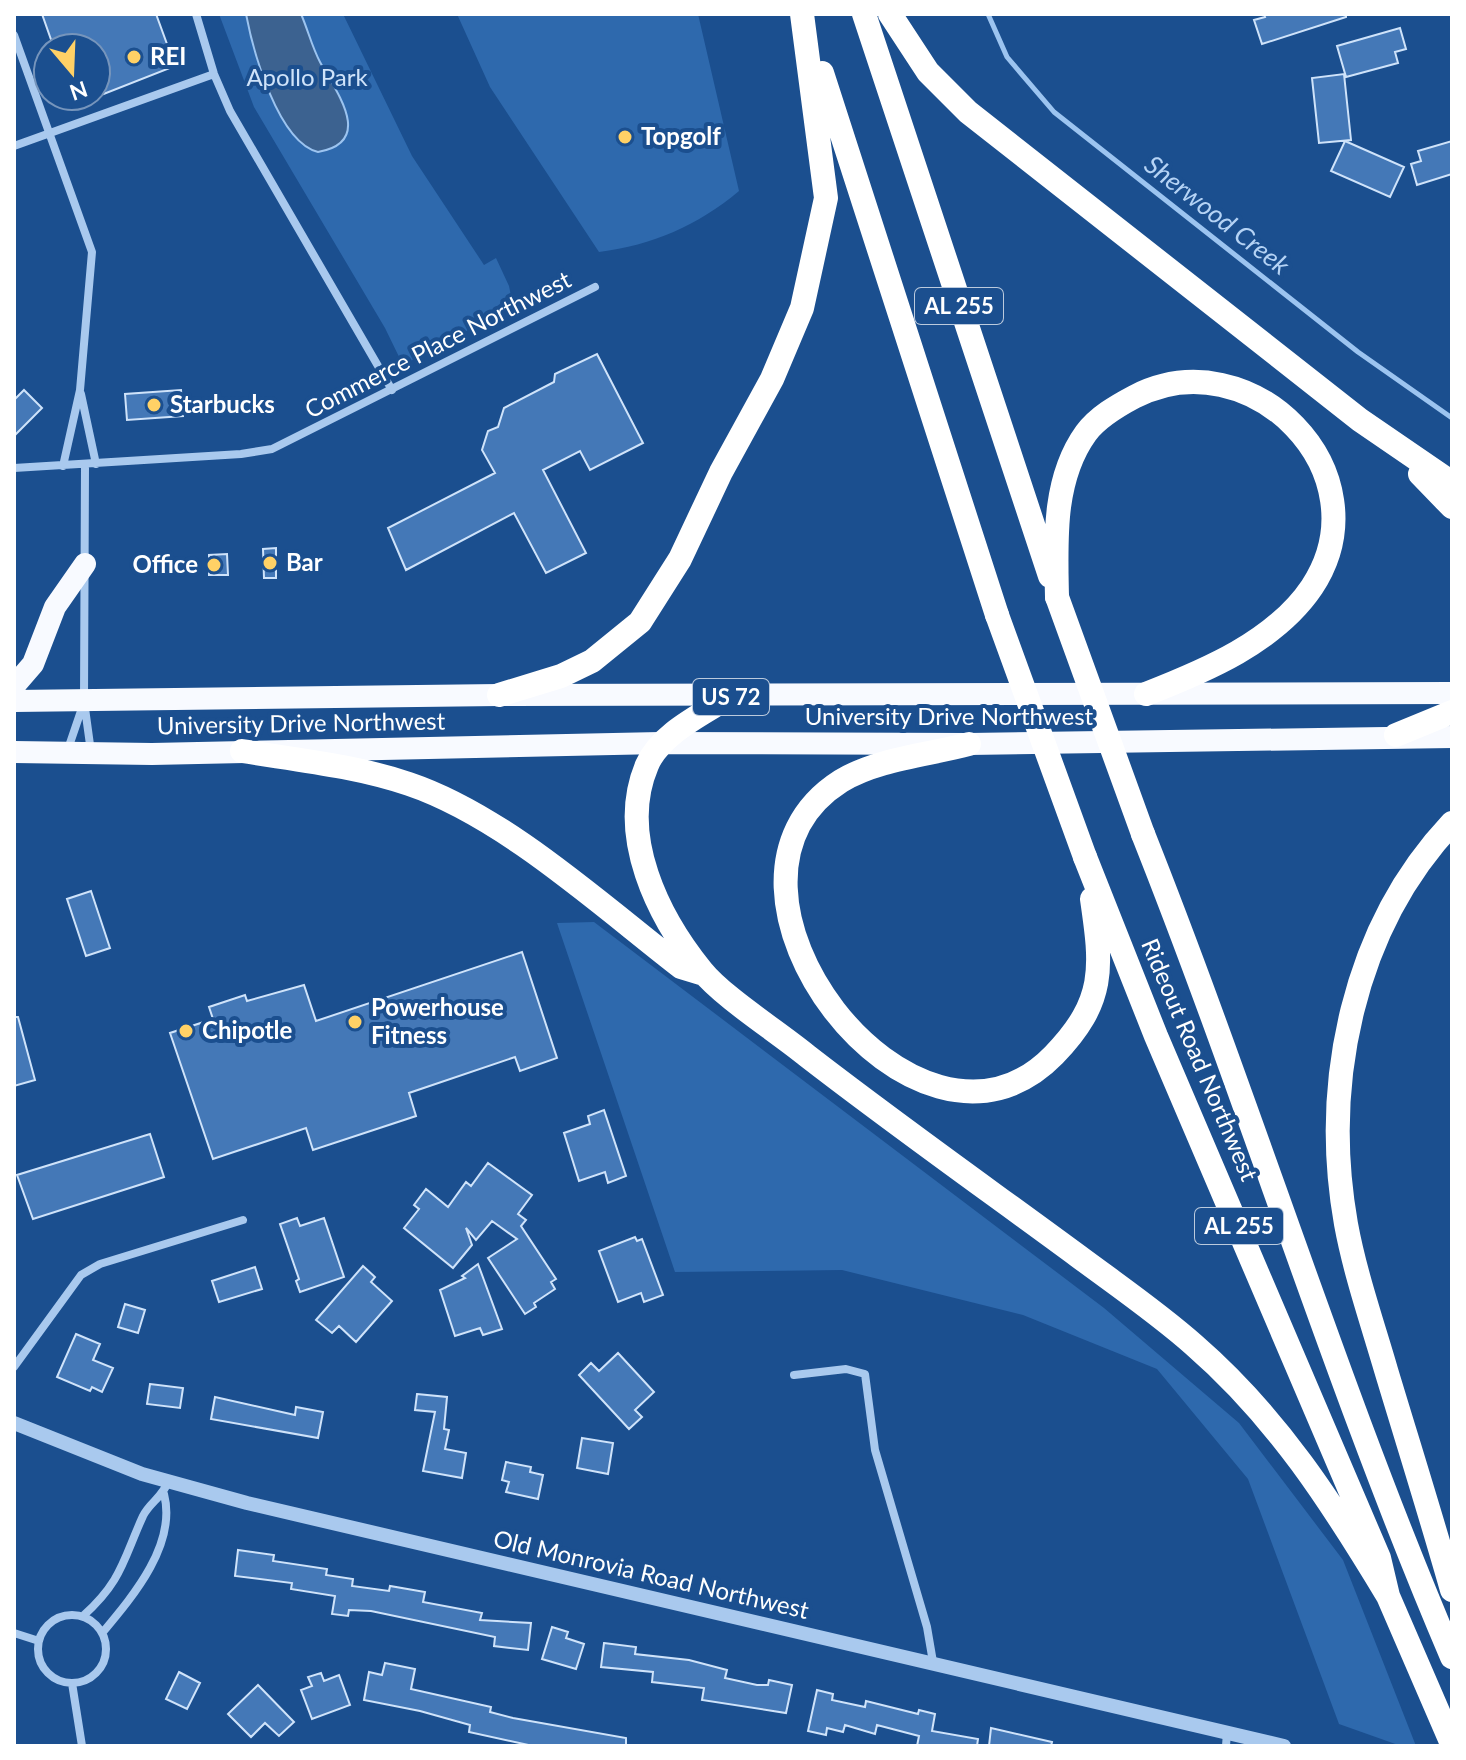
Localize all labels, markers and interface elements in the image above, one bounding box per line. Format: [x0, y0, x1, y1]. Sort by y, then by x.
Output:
north arrow [32, 32, 112, 112]
place label: REI [150, 41, 186, 70]
marker: REI [125, 48, 143, 66]
park label: Apollo Park [246, 62, 368, 91]
text: N [66, 76, 91, 107]
place label: Topgolf [641, 121, 721, 150]
marker: Topgolf [616, 128, 634, 146]
water label: Sherwood Creek [1139, 148, 1297, 281]
street label: Commerce Place Northwest [300, 264, 575, 423]
road number: AL 255 [915, 288, 1003, 324]
place label: Starbucks [170, 389, 275, 418]
marker: Starbucks [145, 396, 163, 414]
place label: Bar [286, 547, 323, 576]
place label: Office [132, 549, 198, 578]
marker: Bar [261, 554, 279, 572]
marker: Office [205, 556, 223, 574]
road number: US 72 [693, 679, 769, 715]
street label: University Drive Northwest [805, 701, 1094, 730]
street label: University Drive Northwest [157, 705, 446, 740]
street label: Rideout Road Northwest [1136, 934, 1265, 1185]
place label: Powerhouse Fitness [371, 992, 504, 1049]
marker: Powerhouse Fitness [346, 1013, 364, 1031]
place label: Chipotle [202, 1015, 293, 1044]
marker: Chipotle [177, 1022, 195, 1040]
road number: AL 255 [1195, 1208, 1283, 1244]
street label: Old Monrovia Road Northwest [491, 1523, 812, 1624]

